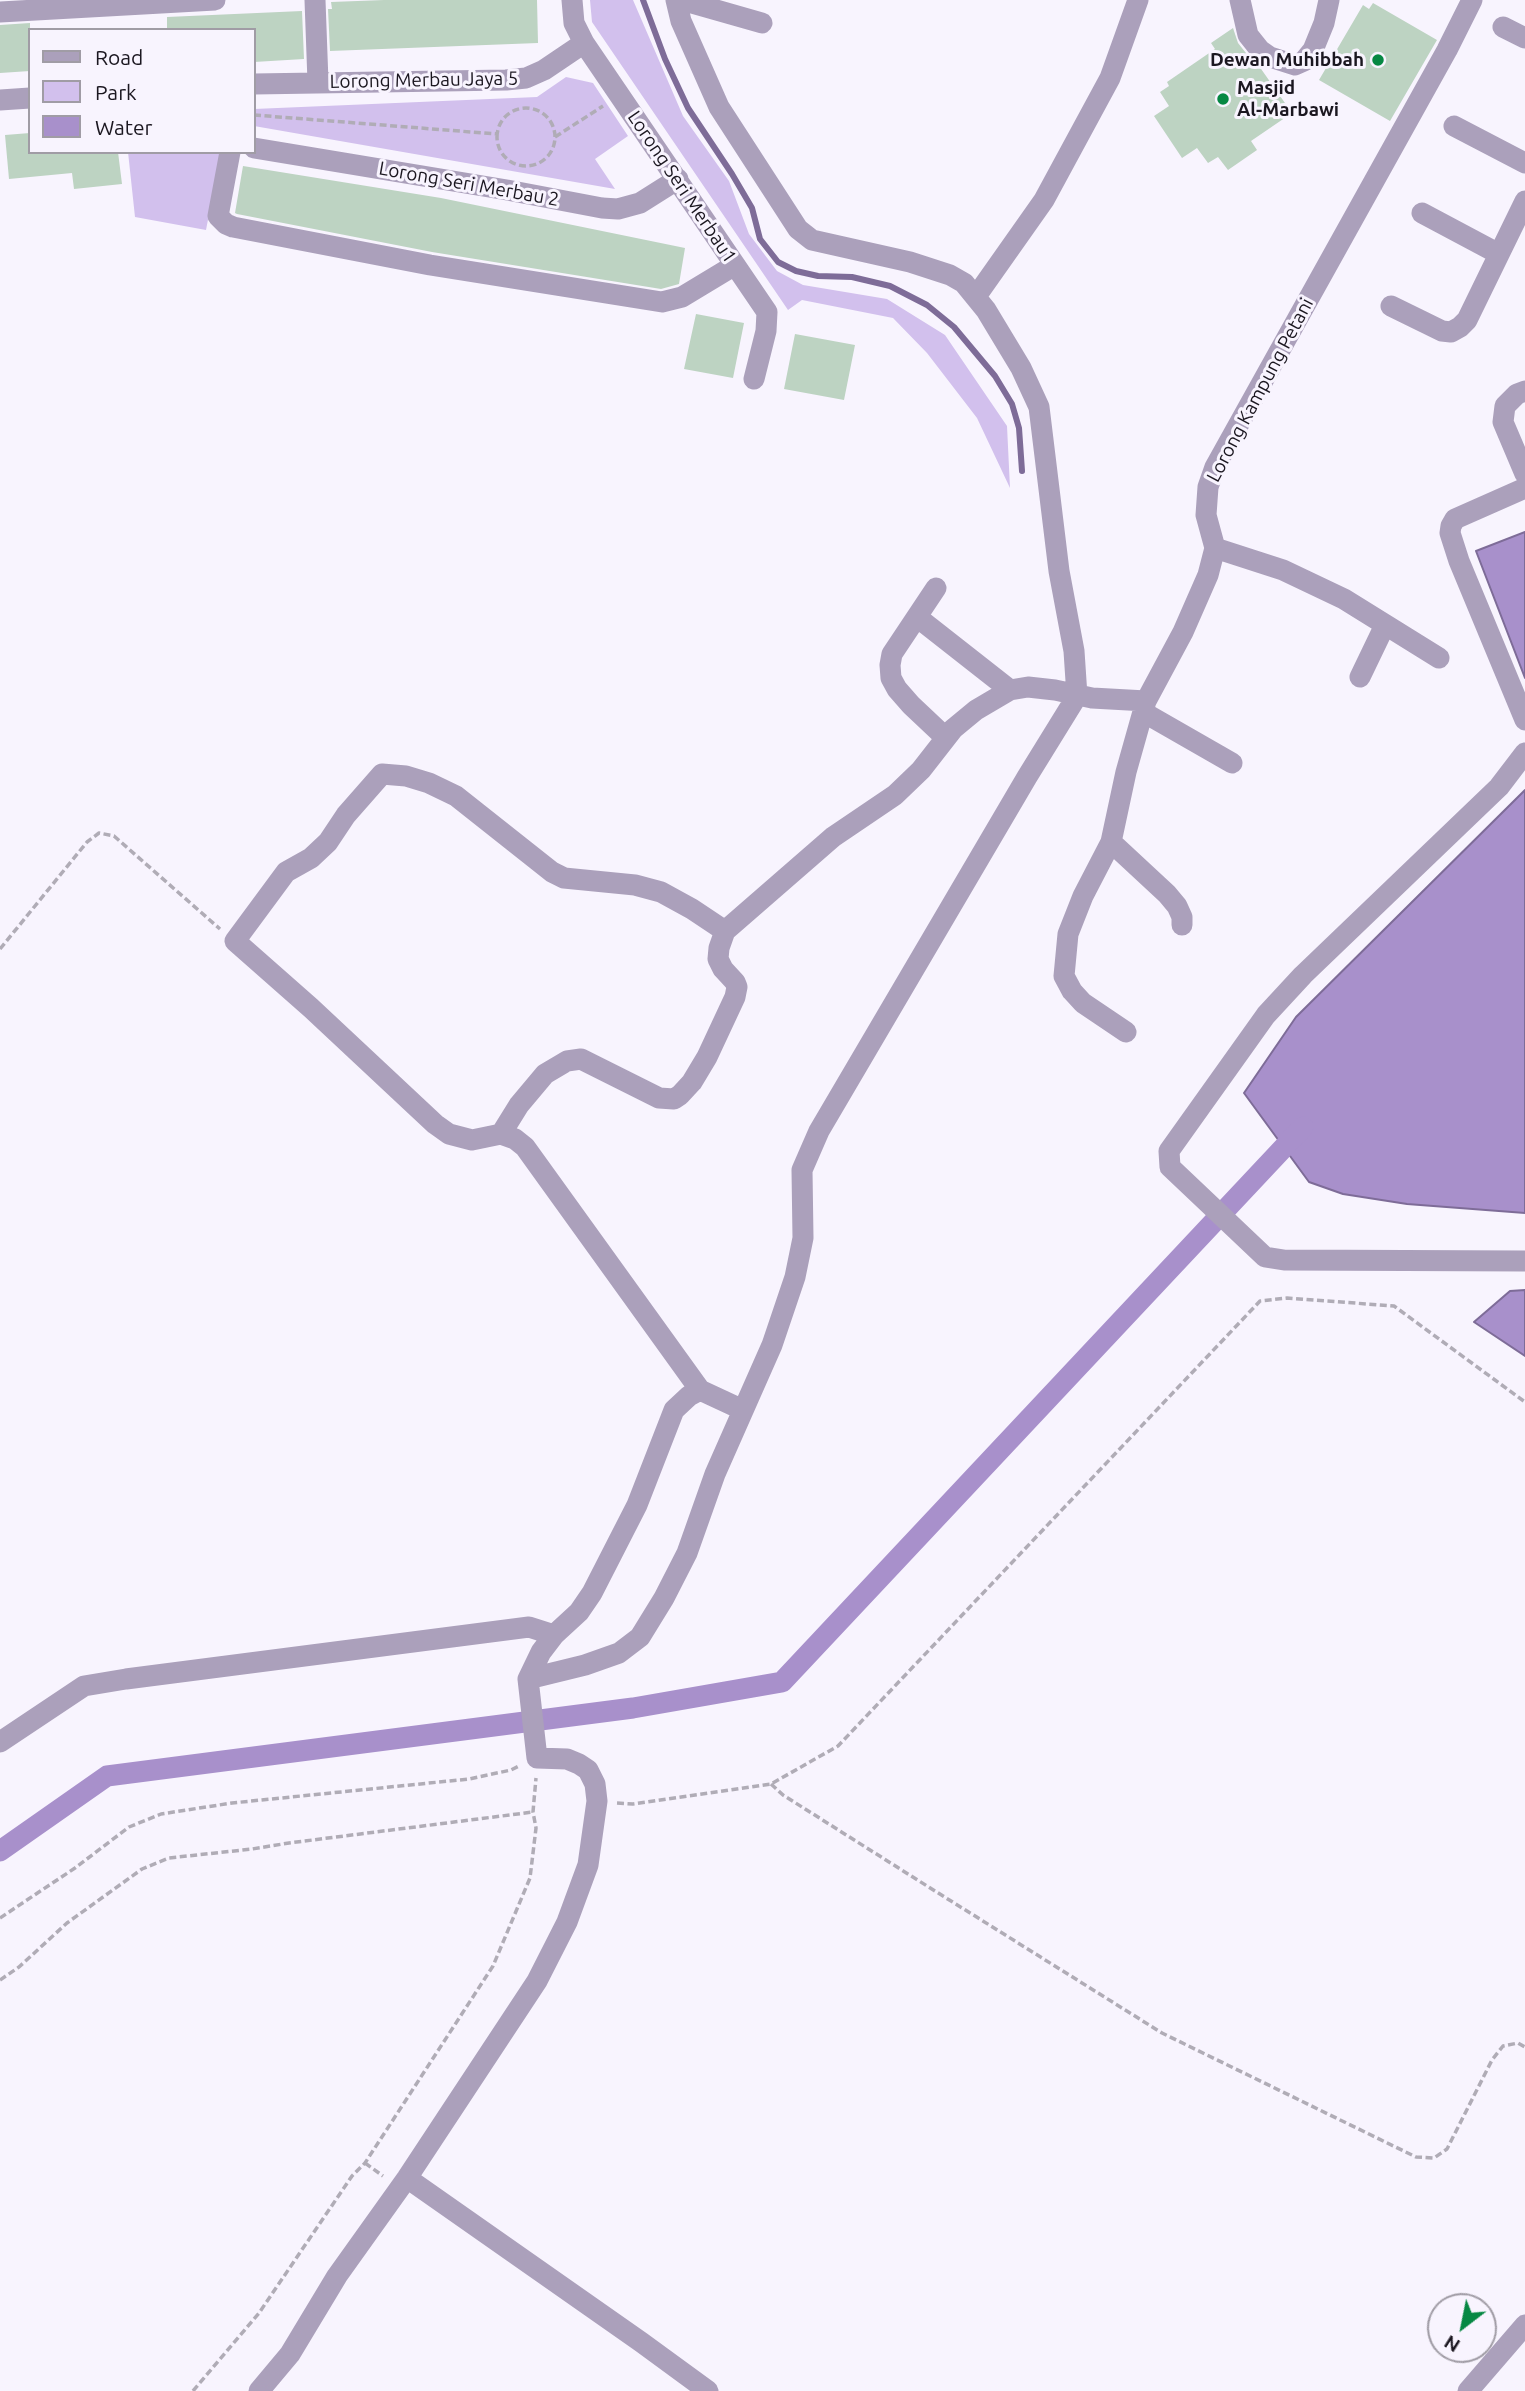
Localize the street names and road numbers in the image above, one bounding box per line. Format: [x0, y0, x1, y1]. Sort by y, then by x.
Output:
street label: Lorong Merbau Jaya 5 [330, 67, 518, 93]
street label: Lorong Seri Merbau1 [623, 107, 741, 267]
street label: Lorong Seri Merbau 2 [377, 157, 561, 211]
street label: Lorong Kampung Petani [1202, 294, 1318, 486]

